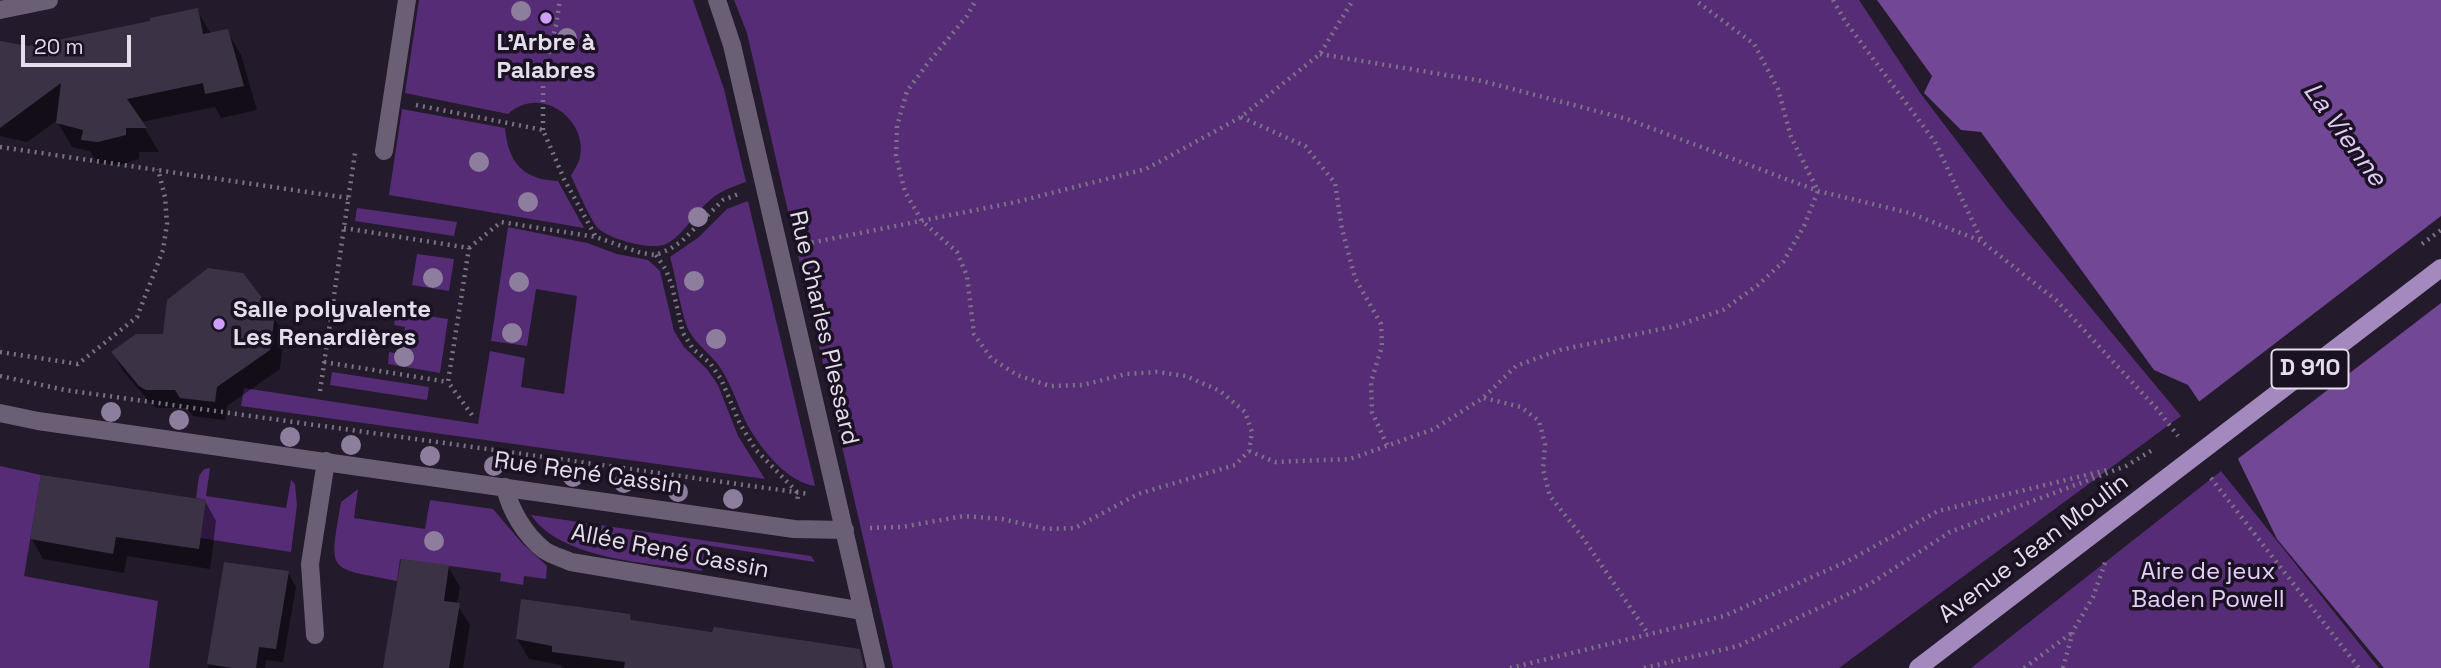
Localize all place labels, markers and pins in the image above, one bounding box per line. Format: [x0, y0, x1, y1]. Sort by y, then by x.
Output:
marker: L'Arbre à Palabres [538, 10, 554, 26]
place label: L'Arbre à Palabres [496, 29, 596, 85]
place label: Salle polyvalente Les Renardières [233, 296, 431, 352]
marker: Salle polyvalente Les Renardières [211, 316, 227, 332]

